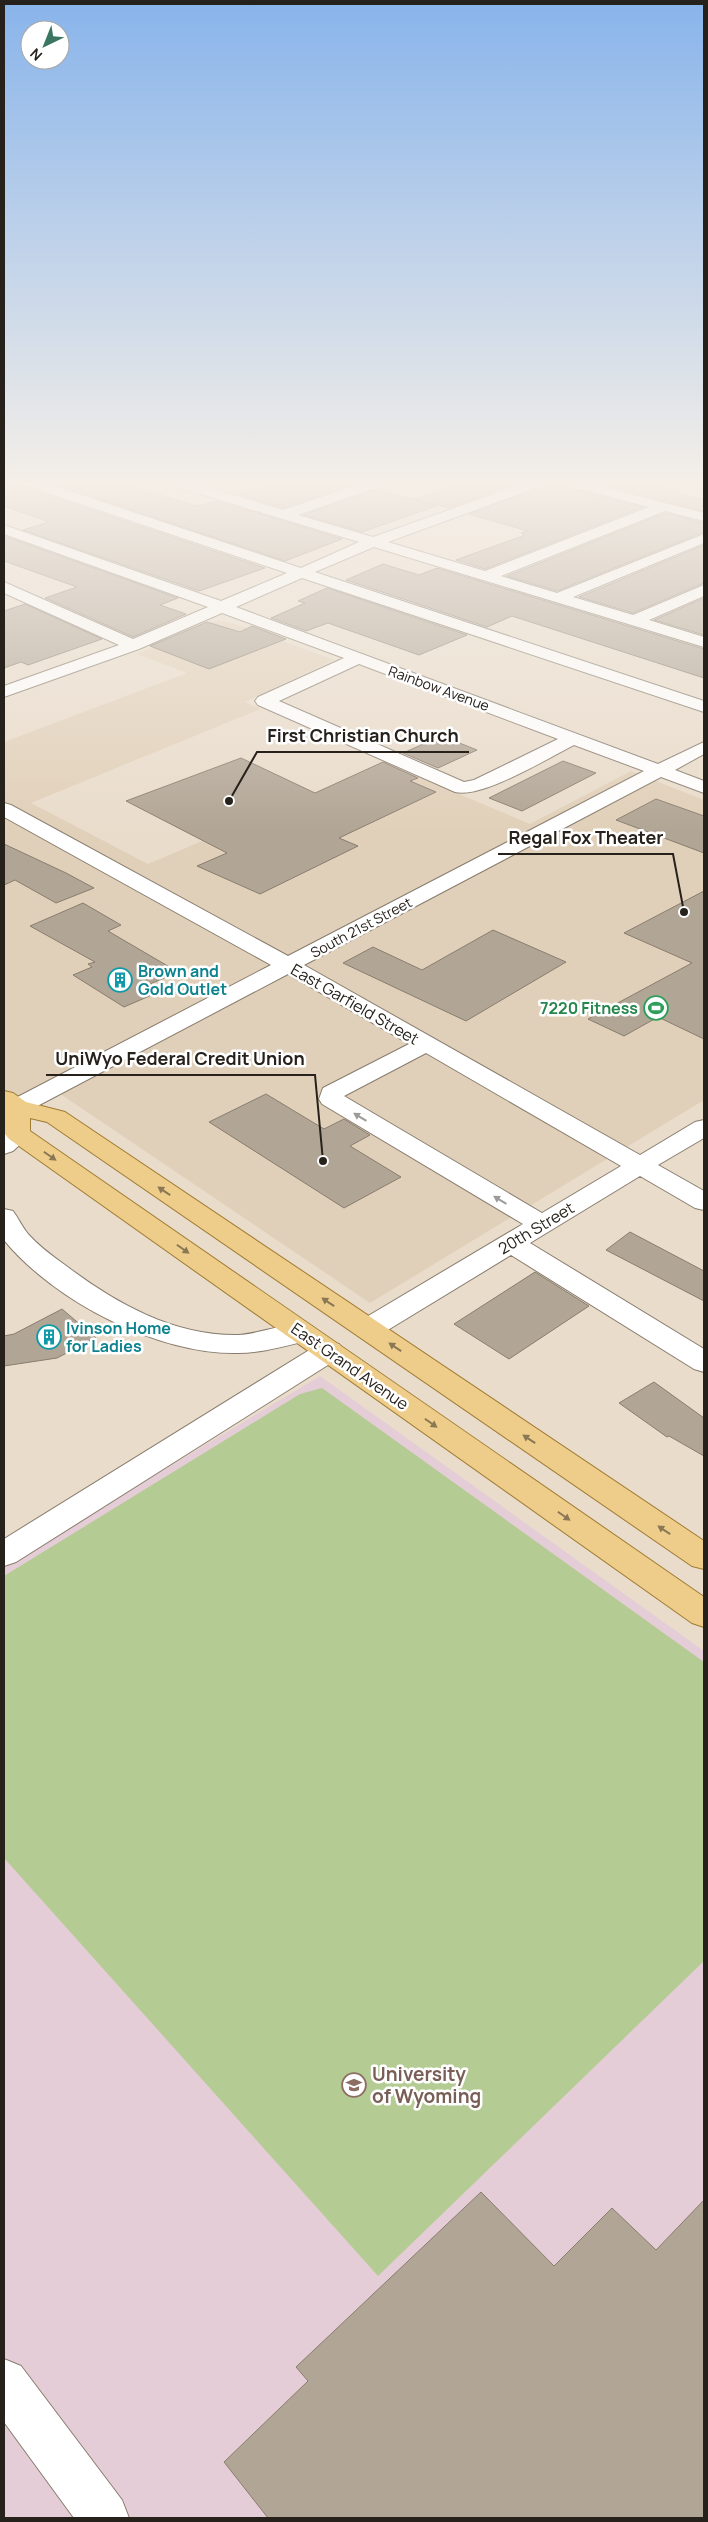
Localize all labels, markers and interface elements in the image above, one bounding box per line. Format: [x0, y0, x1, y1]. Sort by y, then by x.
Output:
north arrow [20, 20, 70, 70]
text: N [26, 44, 46, 65]
street label: Rainbow Avenue [386, 661, 492, 715]
callout: First Christian Church [257, 719, 469, 752]
text: First Christian Church [267, 723, 459, 747]
callout: Regal Fox Theater [498, 821, 673, 854]
text: Regal Fox Theater [509, 825, 663, 849]
street label: South 21st Street [307, 892, 415, 962]
street label: East Garfield Street [287, 958, 423, 1050]
place label: Brown and Gold Outlet [138, 960, 227, 1000]
building icon: Brown and Gold Outlet [107, 967, 133, 993]
sports icon: 7220 Fitness [643, 995, 669, 1021]
place label: 7220 Fitness [540, 997, 638, 1019]
callout: UniWyo Federal Credit Union [46, 1042, 315, 1075]
text: UniWyo Federal Credit Union [55, 1046, 305, 1070]
one-way arrow [354, 1112, 367, 1121]
one-way arrow [43, 1151, 57, 1161]
one-way arrow [157, 1186, 171, 1196]
one-way arrow [494, 1195, 507, 1204]
street label: 20th Street [494, 1197, 578, 1259]
one-way arrow [177, 1244, 190, 1254]
one-way arrow [321, 1297, 335, 1306]
place label: Ivinson Home for Ladies [66, 1317, 171, 1357]
street label: East Grand Avenue [287, 1317, 413, 1415]
building icon: Ivinson Home for Ladies [36, 1324, 62, 1350]
one-way arrow [388, 1342, 402, 1352]
one-way arrow [424, 1418, 438, 1428]
one-way arrow [523, 1434, 536, 1443]
one-way arrow [557, 1511, 571, 1521]
one-way arrow [657, 1525, 671, 1535]
place label: University of Wyoming [372, 2061, 481, 2109]
school or university icon: University of Wyoming [341, 2072, 367, 2098]

